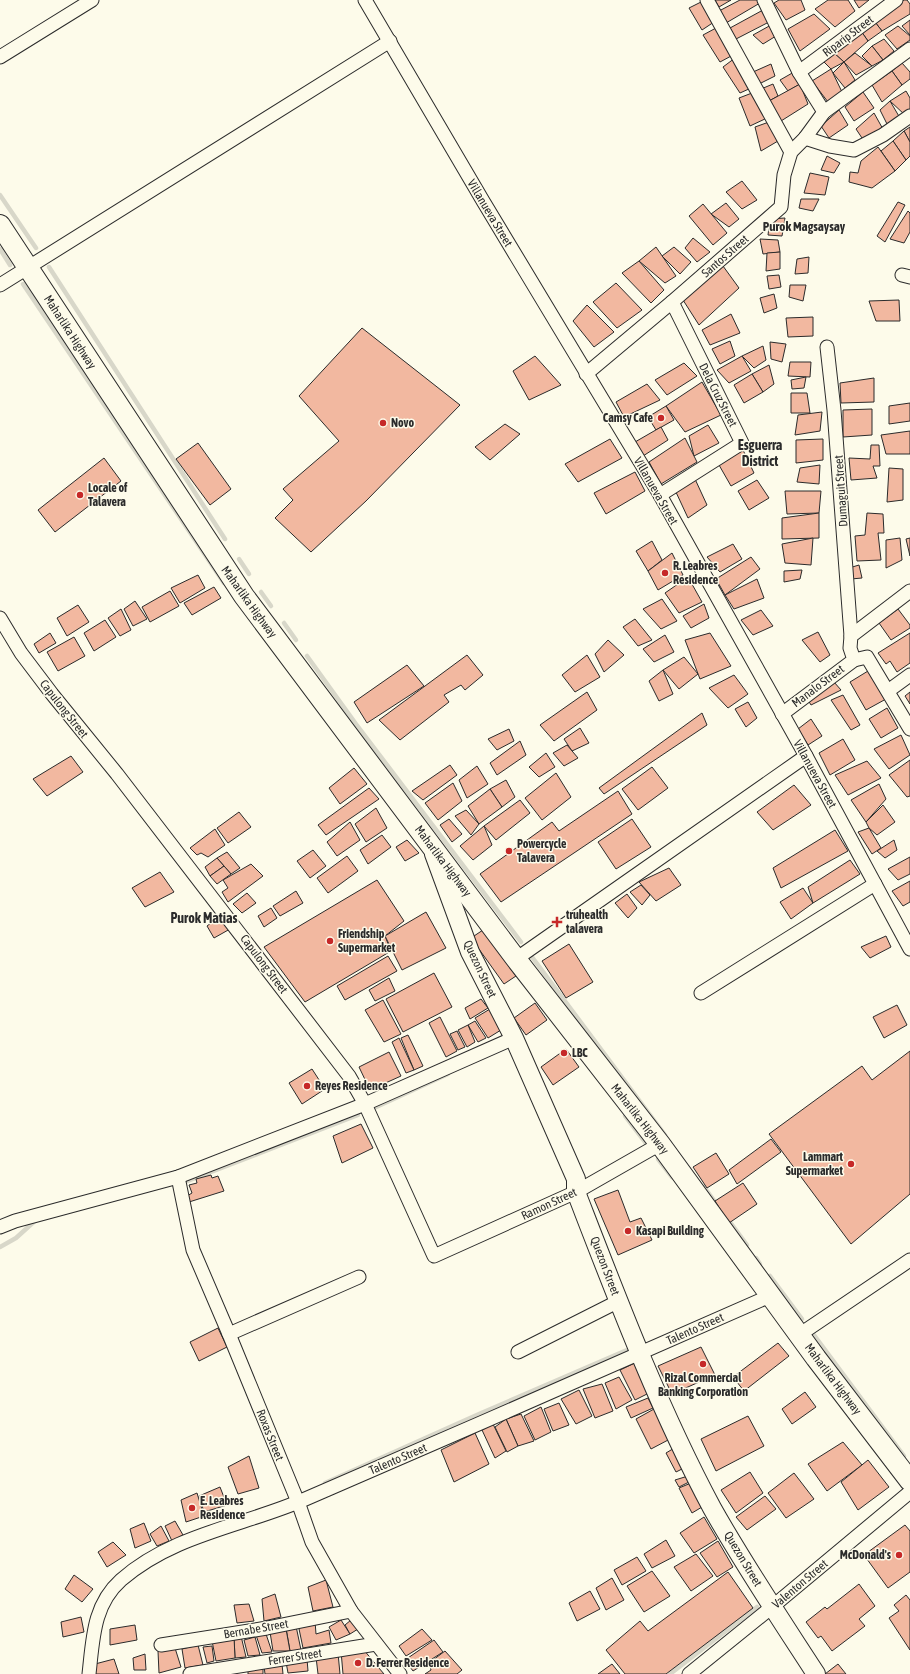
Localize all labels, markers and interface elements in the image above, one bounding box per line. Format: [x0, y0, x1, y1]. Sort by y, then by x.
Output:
street label: Riparip Street [820, 12, 877, 60]
street label: Villanueva Street [464, 177, 516, 250]
district label: Purok Magsaysay [763, 219, 846, 234]
street label: Santos Street [699, 231, 752, 280]
street label: Maharlika Highway [41, 292, 99, 372]
street label: Dela Cruz Street [696, 361, 740, 430]
place label: Camsy Cafe [603, 411, 654, 425]
marker: Camsy Cafe [656, 413, 666, 423]
place label: Novo [391, 416, 414, 430]
marker: Novo [378, 418, 388, 428]
district label: Esguerra District [738, 437, 783, 469]
street label: Dumaguit Street [831, 454, 850, 527]
street label: Villanueva Street [631, 455, 681, 528]
place label: Locale of Talavera [88, 481, 128, 509]
marker: Locale of Talavera [75, 490, 85, 500]
place label: R. Leabres Residence [673, 559, 719, 587]
street label: Maharlika Highway [218, 563, 280, 641]
marker: R. Leabres Residence [660, 568, 670, 578]
street label: Manalo Street [789, 662, 847, 710]
street label: Capulong Street [37, 677, 91, 741]
street label: Villanueva Street [790, 737, 840, 811]
street label: Maharlika Highway [412, 823, 474, 899]
place label: Powercycle Talavera [517, 837, 567, 865]
marker: Powercycle Talavera [504, 846, 514, 856]
place label: truhealth talavera [565, 908, 608, 936]
district label: Purok Matias [170, 910, 238, 926]
marker: truhealth talavera [551, 916, 563, 928]
place label: Friendship Supermarket [338, 927, 396, 955]
street label: Capulong Street [237, 932, 291, 997]
marker: Friendship Supermarket [325, 936, 335, 946]
street label: Quezon Street [461, 938, 500, 1000]
place label: LBC [572, 1046, 588, 1060]
marker: LBC [559, 1048, 569, 1058]
place label: Reyes Residence [315, 1079, 388, 1093]
marker: Reyes Residence [302, 1081, 312, 1091]
street label: Maharlika Highway [608, 1081, 672, 1157]
place label: Lammart Supermarket [786, 1150, 844, 1178]
marker: Lammart Supermarket [846, 1159, 856, 1169]
street label: Ramon Street [519, 1185, 579, 1223]
place label: Kasapi Building [636, 1224, 705, 1238]
marker: Kasapi Building [623, 1226, 633, 1236]
street label: Quezon Street [587, 1235, 623, 1298]
street label: Talento Street [664, 1310, 726, 1348]
street label: Maharlika Highway [802, 1341, 864, 1417]
marker: Rizal Commercial Banking Corporation [698, 1359, 708, 1369]
place label: Rizal Commercial Banking Corporation [658, 1371, 748, 1399]
street label: Roxas Street [253, 1407, 287, 1463]
street label: Talento Street [367, 1440, 429, 1477]
place label: E. Leabres Residence [200, 1494, 246, 1522]
marker: E. Leabres Residence [187, 1503, 197, 1513]
street label: Quezon Street [721, 1529, 765, 1590]
place label: McDonald's [840, 1548, 892, 1562]
marker: McDonald's [894, 1550, 904, 1560]
street label: Valenton Street [769, 1556, 831, 1611]
street label: Bernabe Street [223, 1616, 290, 1642]
street label: Ferrer Street [267, 1646, 323, 1668]
place label: D. Ferrer Residence [366, 1656, 450, 1670]
marker: D. Ferrer Residence [353, 1658, 363, 1668]

